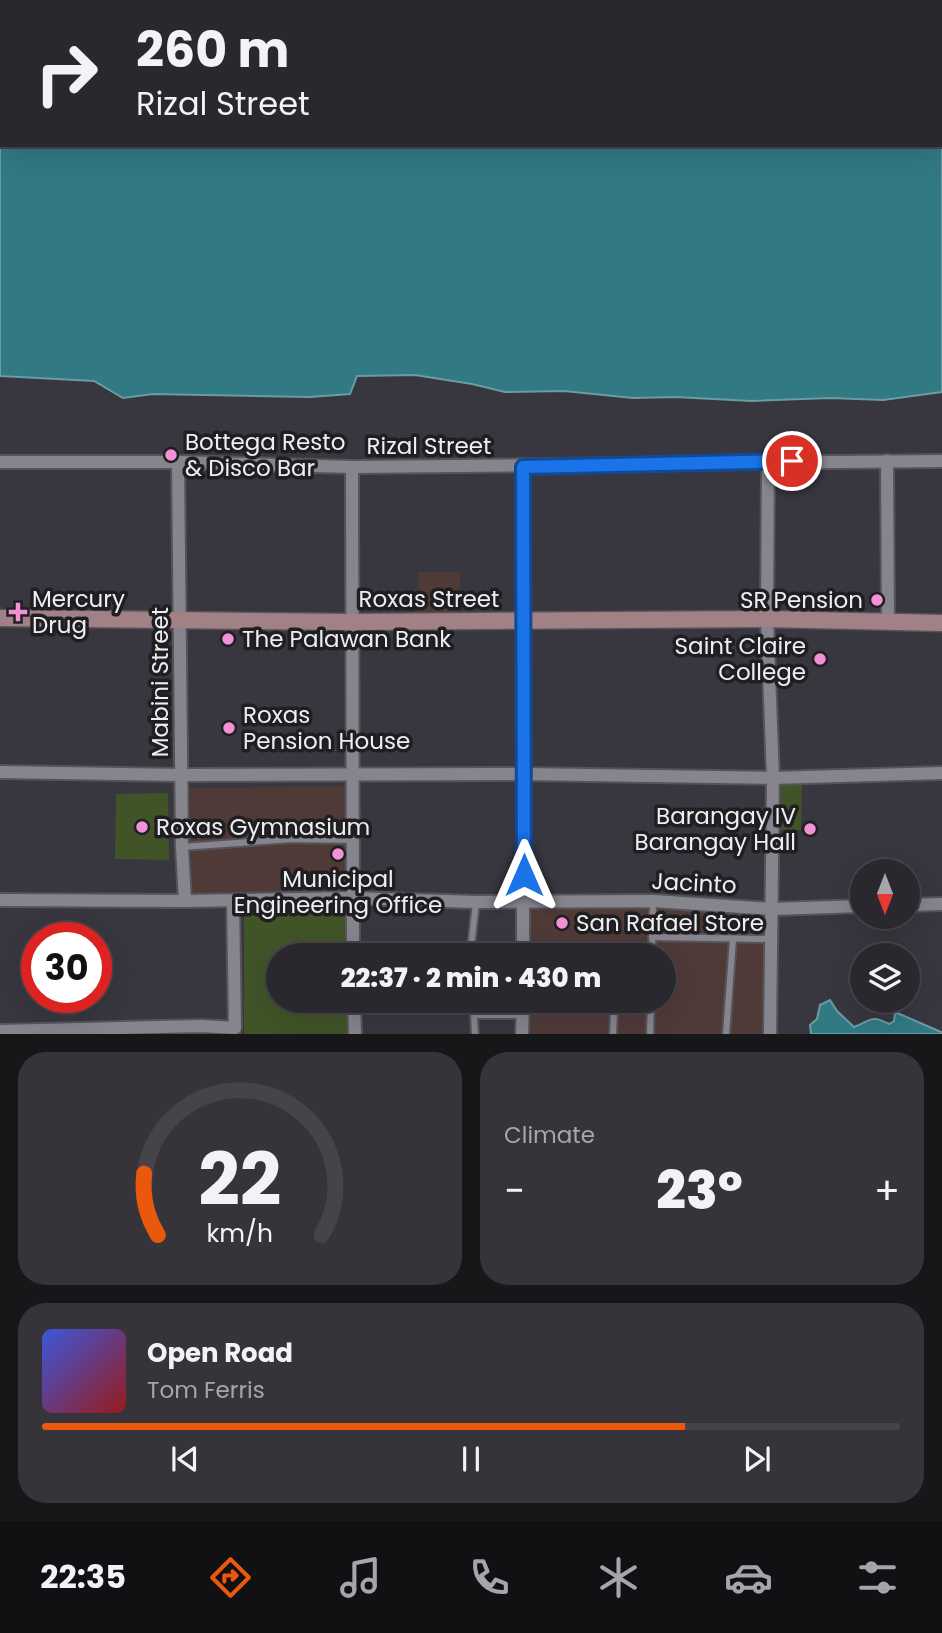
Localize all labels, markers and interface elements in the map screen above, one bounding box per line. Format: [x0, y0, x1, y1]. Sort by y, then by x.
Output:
text: 260 m [136, 16, 289, 84]
icon: right [21, 28, 112, 119]
text: Rizal Street [136, 81, 310, 126]
place label: Bottega Resto & Disco Bar [185, 426, 345, 484]
street label: Rizal Street [367, 430, 491, 462]
pin [762, 431, 822, 491]
icon: arrive [773, 442, 811, 480]
marker: Bottega Resto & Disco Bar [163, 447, 179, 463]
place label: Mercury Drug [32, 583, 125, 641]
street label: Roxas Street [359, 583, 499, 615]
place label: SR Pension [740, 584, 863, 616]
marker: SR Pension [869, 592, 885, 608]
marker: Mercury Drug [10, 604, 26, 620]
street label: Mabini Street [144, 607, 176, 757]
place label: The Palawan Bank [242, 623, 451, 655]
place label: Saint Claire College [675, 630, 806, 688]
marker: The Palawan Bank [220, 631, 236, 647]
marker: Saint Claire College [812, 651, 828, 667]
place label: Roxas Pension House [243, 699, 410, 757]
marker: Roxas Pension House [221, 720, 237, 736]
place label: Barangay IV Barangay Hall [635, 800, 796, 858]
place label: Roxas Gymnasium [156, 811, 370, 843]
marker: Roxas Gymnasium [134, 819, 150, 835]
marker: Barangay IV Barangay Hall [802, 821, 818, 837]
position arrow [487, 838, 561, 912]
marker: Municipal Engineering Office [330, 846, 346, 862]
north arrow [850, 859, 920, 929]
map controls [850, 859, 920, 1013]
place label: Municipal Engineering Office [234, 863, 442, 921]
street label: Jacinto [651, 865, 737, 901]
place label: San Rafael Store [576, 907, 764, 939]
marker: San Rafael Store [554, 915, 570, 931]
speed limit sign: 30 [21, 922, 112, 1013]
button: layers [850, 943, 920, 1013]
text: 22:37 · 2 min · 430 m [341, 960, 601, 996]
text: Climate [504, 1119, 595, 1151]
text: 22 [198, 1129, 282, 1230]
text: 23° [656, 1154, 743, 1227]
text: − [504, 1164, 525, 1217]
text: + [874, 1164, 900, 1217]
text: km/h [207, 1215, 273, 1250]
text: Open Road [147, 1335, 293, 1371]
text: Tom Ferris [147, 1374, 265, 1406]
icon: previous [166, 1440, 204, 1478]
icon: pause [452, 1440, 490, 1478]
icon: next [738, 1440, 776, 1478]
icon: directions [206, 1553, 255, 1602]
icon: music [336, 1553, 385, 1602]
icon: phone [465, 1553, 514, 1602]
icon: climate [594, 1553, 643, 1602]
icon: car [724, 1553, 773, 1602]
icon: filters [853, 1553, 902, 1602]
text: 22:35 [40, 1554, 126, 1599]

